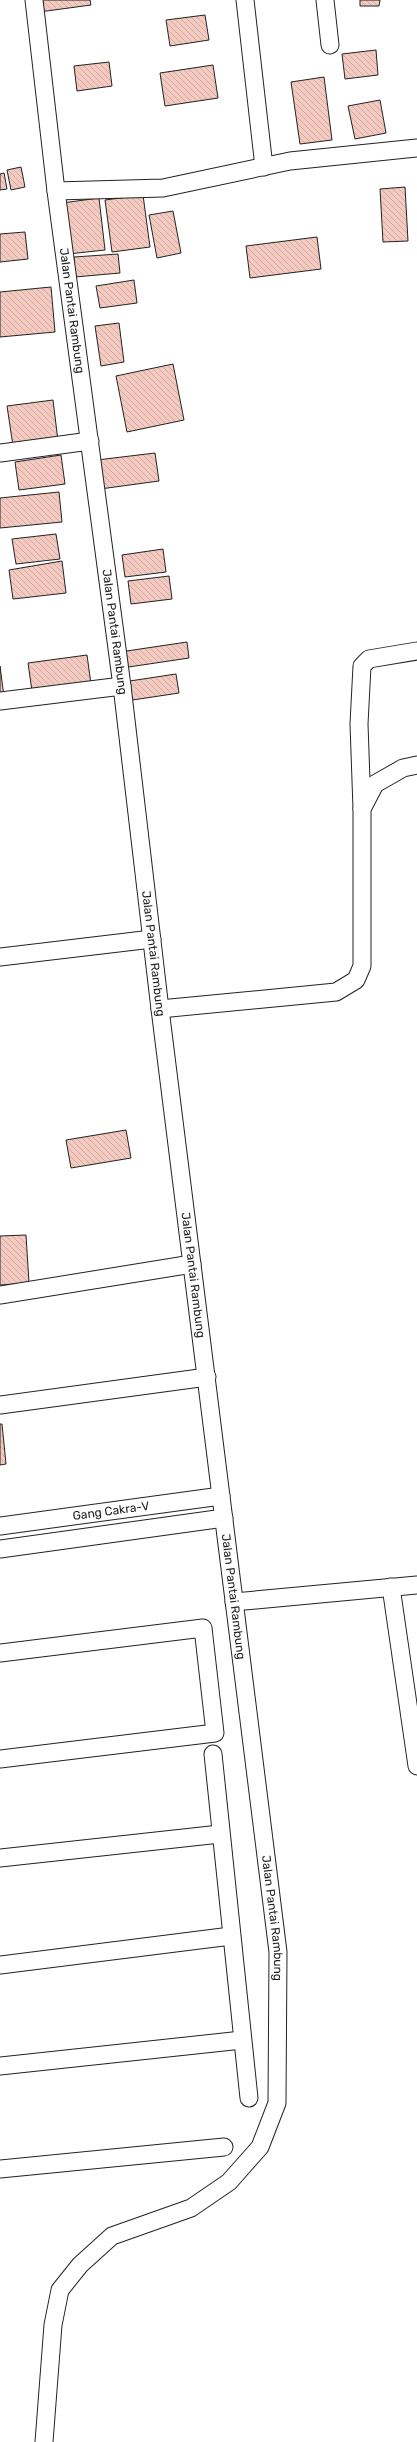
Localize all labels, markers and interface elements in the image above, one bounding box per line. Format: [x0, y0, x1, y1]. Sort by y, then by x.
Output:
street label: Jalan Pantai Rambung [57, 247, 87, 374]
street label: Jalan Pantai Rambung [99, 568, 130, 695]
street label: Jalan Pantai Rambung [139, 890, 168, 1017]
street label: Jalan Pantai Rambung [178, 1211, 208, 1339]
street label: Gang Cakra-V [72, 1499, 150, 1523]
street label: Jalan Pantai Rambung [219, 1533, 248, 1660]
street label: Jalan Pantai Rambung [259, 1854, 285, 1981]

